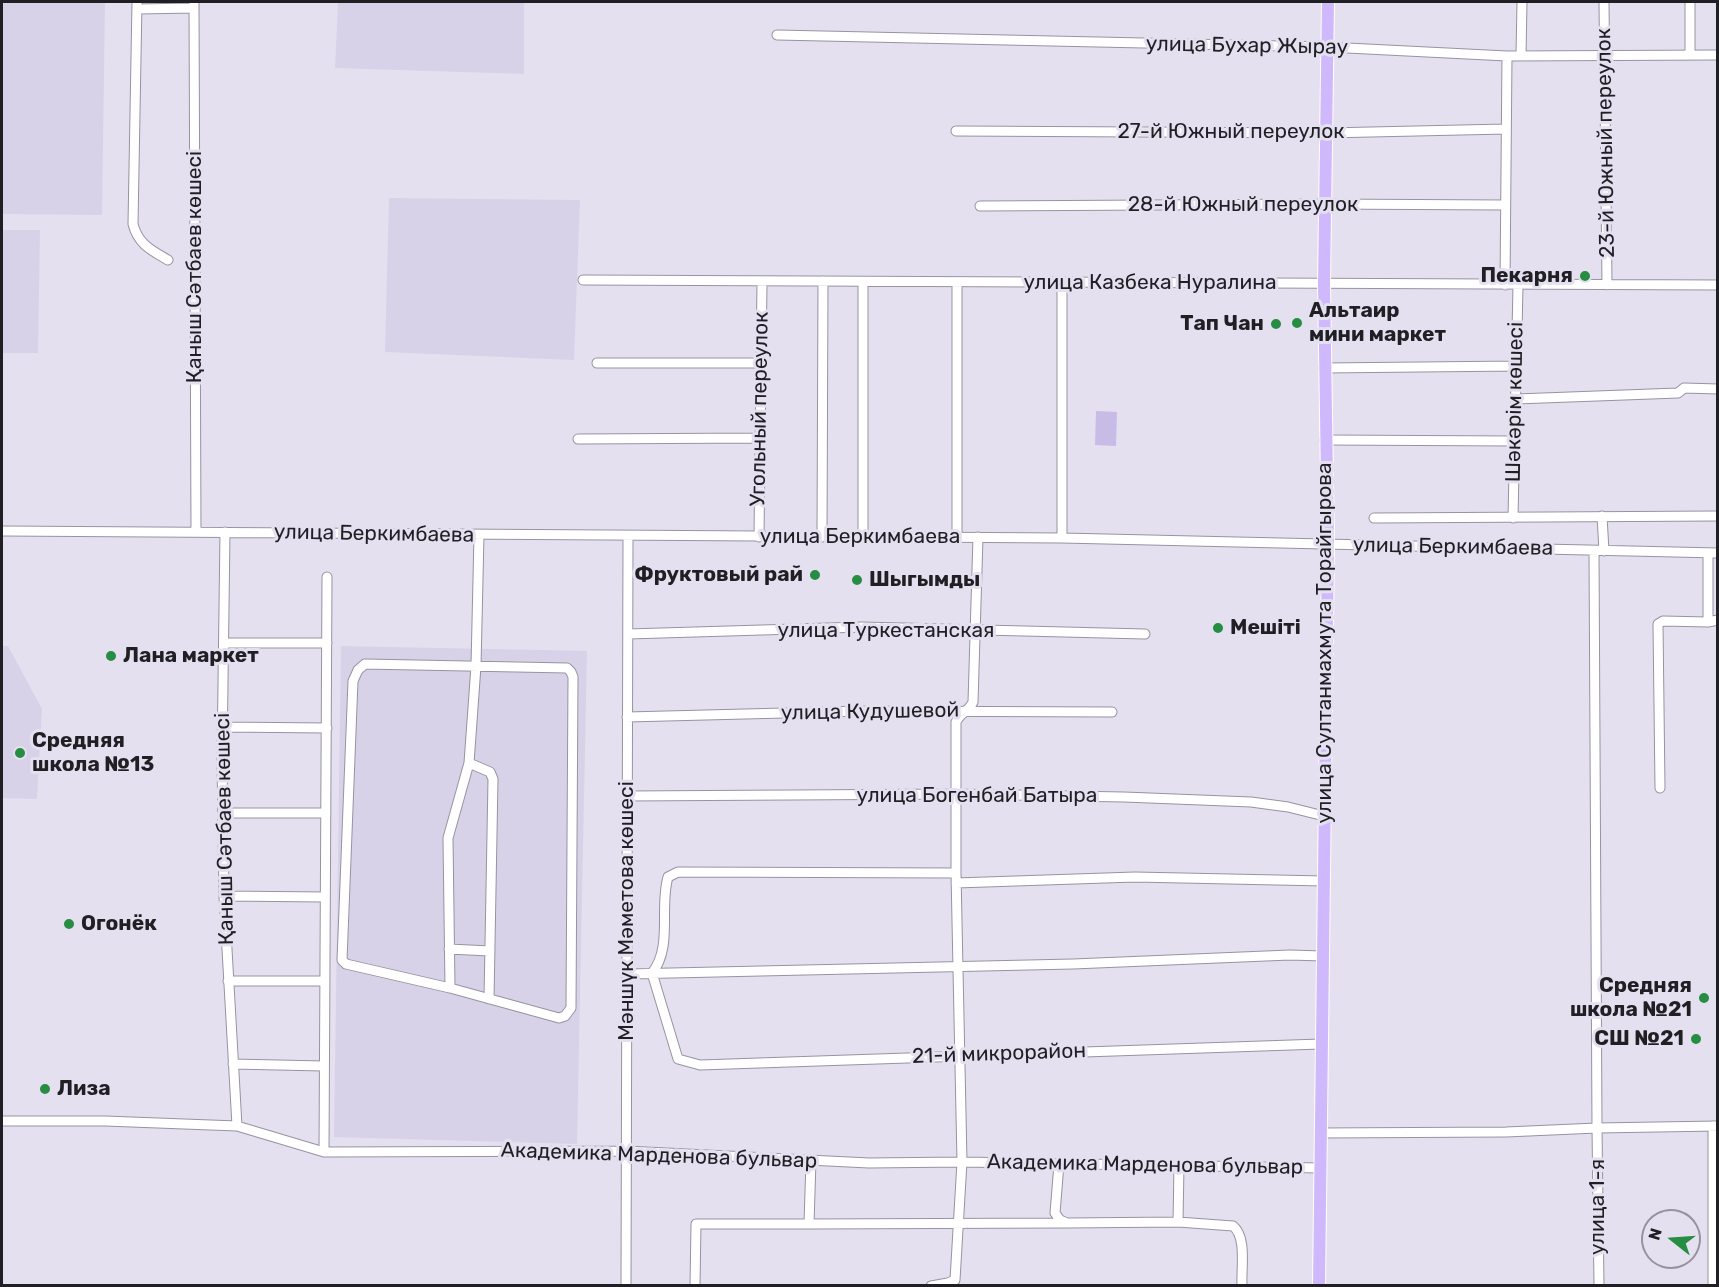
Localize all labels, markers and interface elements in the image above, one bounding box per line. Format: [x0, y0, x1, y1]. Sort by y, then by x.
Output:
street label: 23-й Южный переулок [1591, 28, 1621, 258]
street label: улица Бухар Жырау [1146, 32, 1348, 60]
street label: 27-й Южный переулок [1117, 119, 1345, 145]
street label: Қаныш Сәтбаев көшесі [182, 151, 208, 383]
street label: 28-й Южный переулок [1128, 192, 1358, 218]
place label: Пекарня [1480, 263, 1573, 289]
marker: Пекарня [1578, 269, 1592, 283]
street label: улица Казбека Нуралина [1023, 270, 1277, 296]
place label: Альтаир мини маркет [1309, 298, 1446, 348]
street label: Угольный переулок [746, 311, 774, 507]
place label: Тап Чан [1180, 311, 1264, 337]
marker: Альтаир мини маркет [1290, 316, 1304, 330]
marker: Тап Чан [1269, 317, 1283, 331]
street label: Шәкәрім көшесі [1501, 322, 1529, 482]
street label: улица Султанмахмута Торайгырова [1312, 462, 1338, 824]
street label: улица Беркимбаева [274, 520, 474, 548]
street label: улица Беркимбаева [760, 524, 960, 550]
street label: улица Беркимбаева [1353, 533, 1553, 561]
place label: Фруктовый рай [634, 562, 803, 588]
place label: Шыгымды [869, 567, 980, 593]
marker: Фруктовый рай [808, 568, 822, 582]
marker: Шыгымды [850, 573, 864, 587]
place label: Мешіті [1230, 615, 1301, 641]
street label: улица Туркестанская [778, 618, 994, 644]
marker: Мешіті [1211, 621, 1225, 635]
place label: Лана маркет [123, 643, 259, 669]
marker: Лана маркет [104, 649, 118, 663]
street label: улица Кудушевой [781, 698, 959, 726]
street label: Қаныш Сәтбаев көшесі [210, 713, 240, 945]
place label: Средняя школа №13 [32, 728, 154, 778]
marker: Средняя школа №13 [13, 746, 27, 760]
street label: Мәншүк Мәметова көшесі [614, 781, 640, 1041]
street label: улица Богенбай Батыра [857, 783, 1097, 809]
place label: Огонёк [81, 911, 157, 937]
marker: Огонёк [62, 917, 76, 931]
place label: Средняя школа №21 [1570, 973, 1692, 1023]
marker: Средняя школа №21 [1697, 991, 1711, 1005]
place label: СШ №21 [1594, 1026, 1684, 1052]
marker: СШ №21 [1689, 1032, 1703, 1046]
street label: 21-й микрорайон [912, 1038, 1086, 1070]
place label: Лиза [57, 1076, 111, 1102]
marker: Лиза [38, 1082, 52, 1096]
street label: Академика Марденова бульвар [500, 1138, 818, 1174]
street label: Академика Марденова бульвар [987, 1150, 1303, 1180]
street label: улица 1-я [1585, 1159, 1611, 1255]
north arrow [1641, 1209, 1701, 1269]
text: N [1644, 1226, 1666, 1242]

